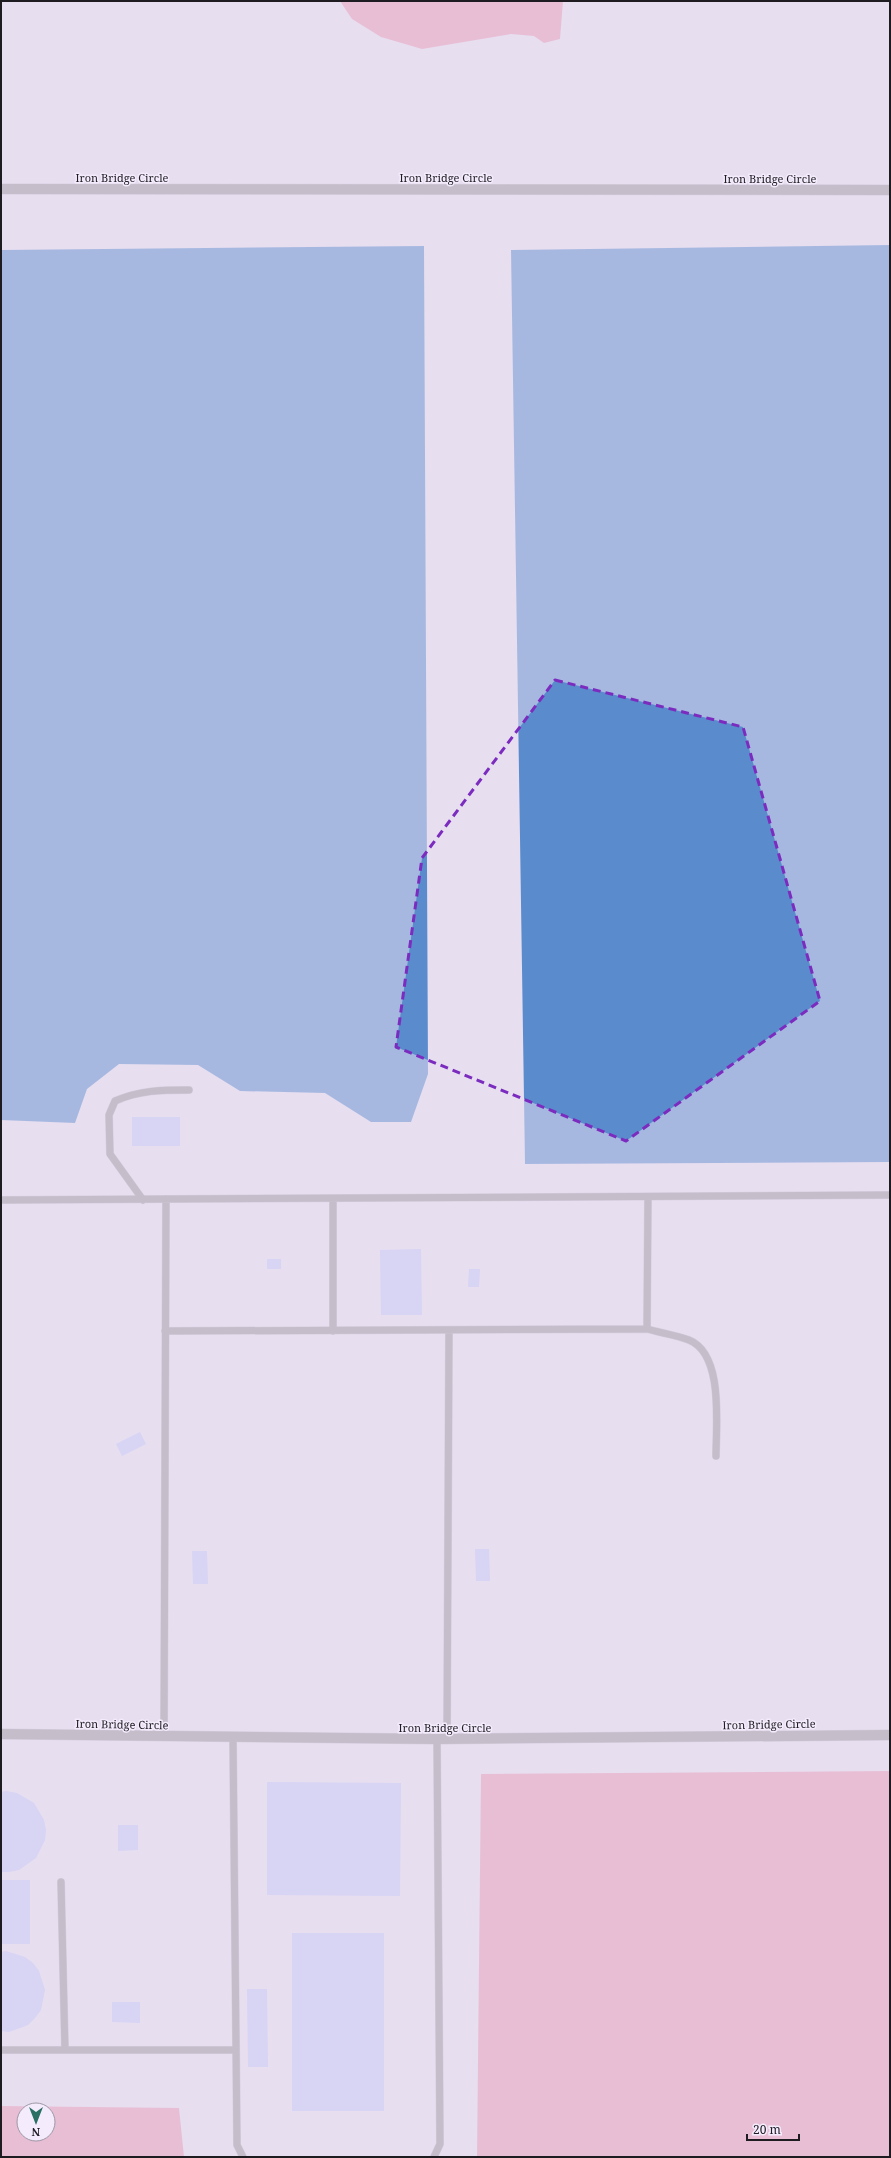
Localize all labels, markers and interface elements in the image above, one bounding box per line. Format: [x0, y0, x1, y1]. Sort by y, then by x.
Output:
street label: Iron Bridge Circle [76, 170, 169, 185]
street label: Iron Bridge Circle [400, 170, 493, 185]
street label: Iron Bridge Circle [724, 171, 817, 186]
street label: Iron Bridge Circle [75, 1716, 169, 1732]
street label: Iron Bridge Circle [722, 1716, 816, 1732]
street label: Iron Bridge Circle [399, 1720, 492, 1735]
north arrow [16, 2102, 56, 2142]
scale bar [747, 2116, 799, 2142]
text: 20 m [753, 2121, 781, 2138]
text: N [31, 2125, 40, 2140]

